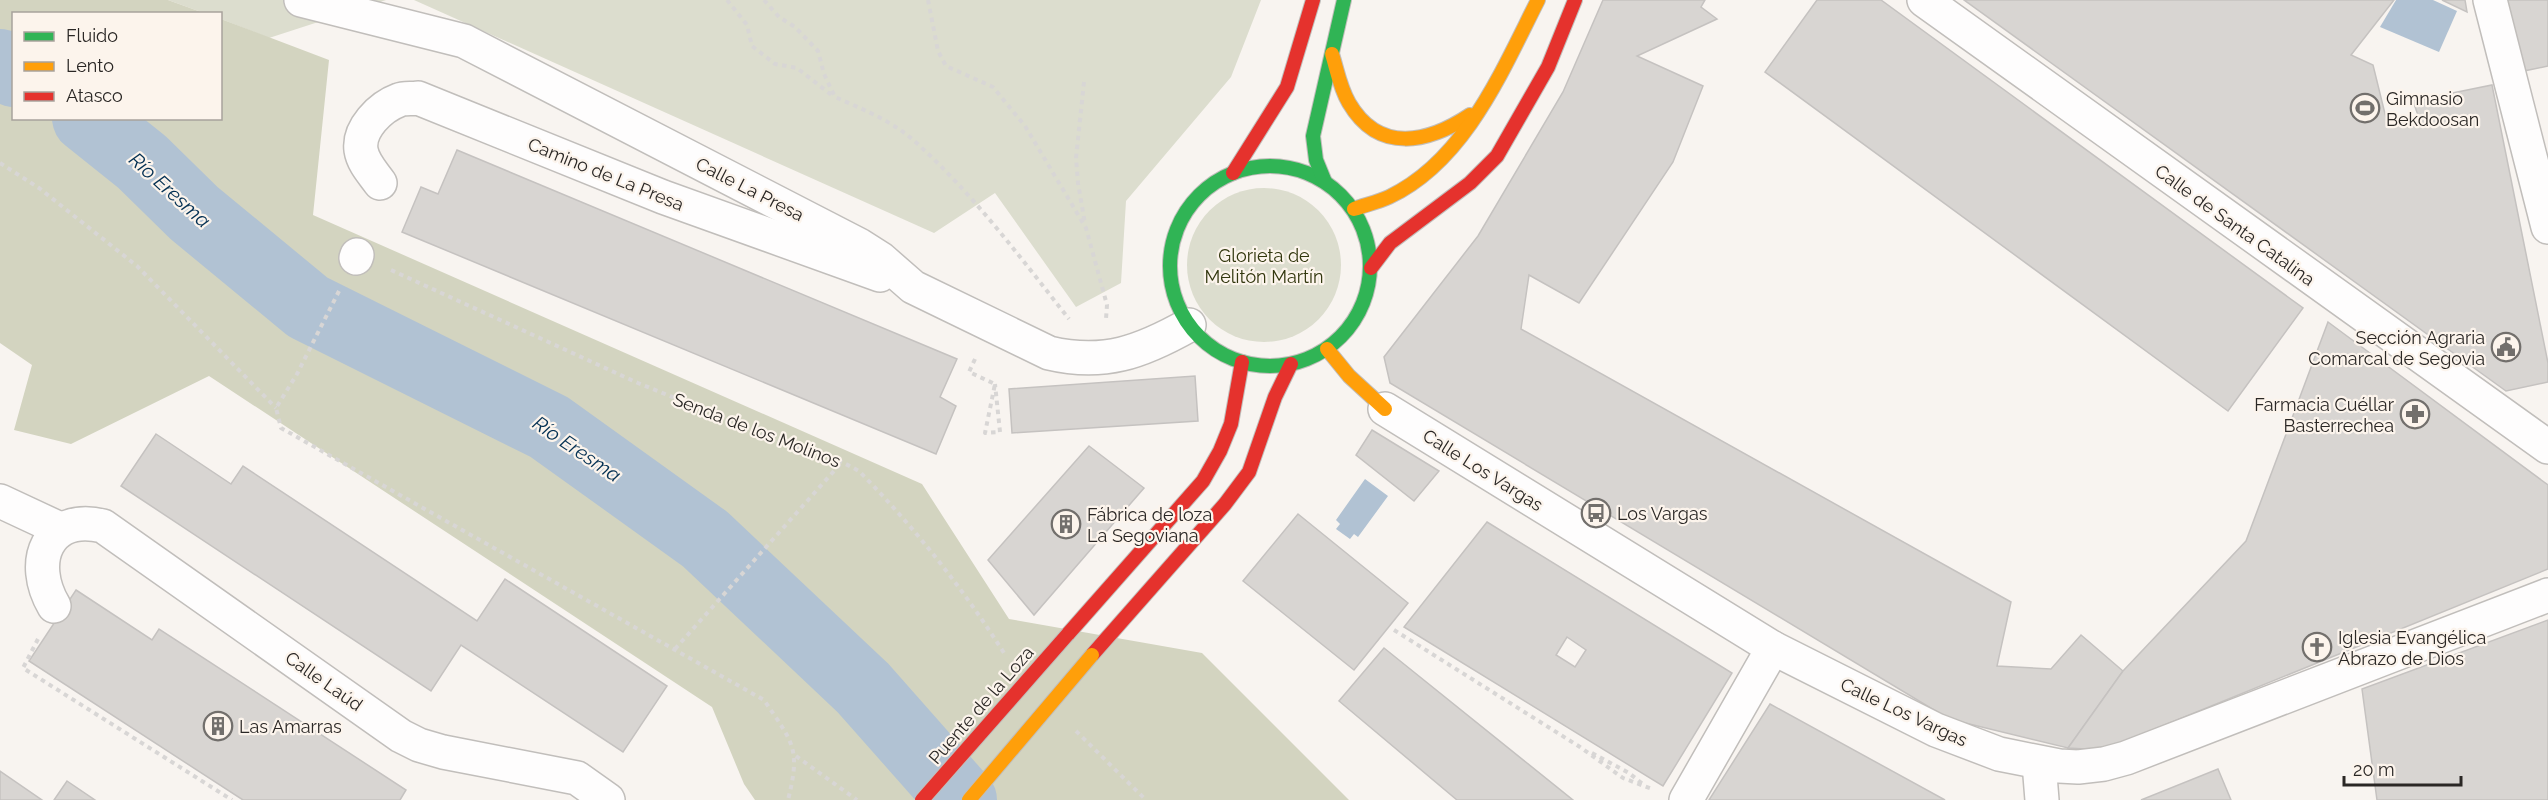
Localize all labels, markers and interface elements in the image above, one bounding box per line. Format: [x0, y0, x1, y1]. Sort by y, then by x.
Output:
legend [12, 12, 222, 120]
text: Fluido [66, 25, 118, 46]
text: Lento [66, 55, 114, 76]
text: Atasco [66, 85, 123, 106]
place label: Gimnasio Bekdoosan [2386, 88, 2479, 130]
sports icon: Gimnasio Bekdoosan [2349, 92, 2381, 124]
street label: Camino de La Presa [525, 133, 687, 215]
water label: Río Eresma [124, 147, 216, 233]
street label: Calle La Presa [693, 153, 807, 225]
street label: Calle de Santa Catalina [2151, 160, 2319, 290]
park label: Glorieta de Melitón Martín [1205, 245, 1323, 287]
place label: Sección Agraria Comarcal de Segovia [2308, 327, 2485, 369]
public building icon: Sección Agraria Comarcal de Segovia [2490, 331, 2522, 363]
street label: Senda de los Molinos [670, 388, 844, 472]
place label: Farmacia Cuéllar Basterrechea [2254, 394, 2395, 436]
pharmacy icon: Farmacia Cuéllar Basterrechea [2399, 398, 2431, 430]
water label: Río Eresma [528, 411, 626, 487]
street label: Calle Los Vargas [1419, 425, 1547, 516]
bus stop icon: Los Vargas [1580, 497, 1612, 529]
place label: Los Vargas [1617, 503, 1708, 524]
place label: Fábrica de loza La Segoviana [1087, 504, 1212, 546]
building icon: Fábrica de loza La Segoviana [1050, 508, 1082, 540]
place label: Iglesia Evangélica Abrazo de Dios [2338, 627, 2486, 669]
church icon: Iglesia Evangélica Abrazo de Dios [2301, 631, 2333, 663]
street label: Puente de la Loza [924, 642, 1038, 768]
street label: Calle Laúd [281, 647, 367, 715]
street label: Calle Los Vargas [1837, 673, 1971, 751]
building icon: Las Amarras [202, 710, 234, 742]
place label: Las Amarras [239, 716, 342, 737]
scale bar [2344, 749, 2461, 787]
text: 20 m [2353, 759, 2395, 780]

